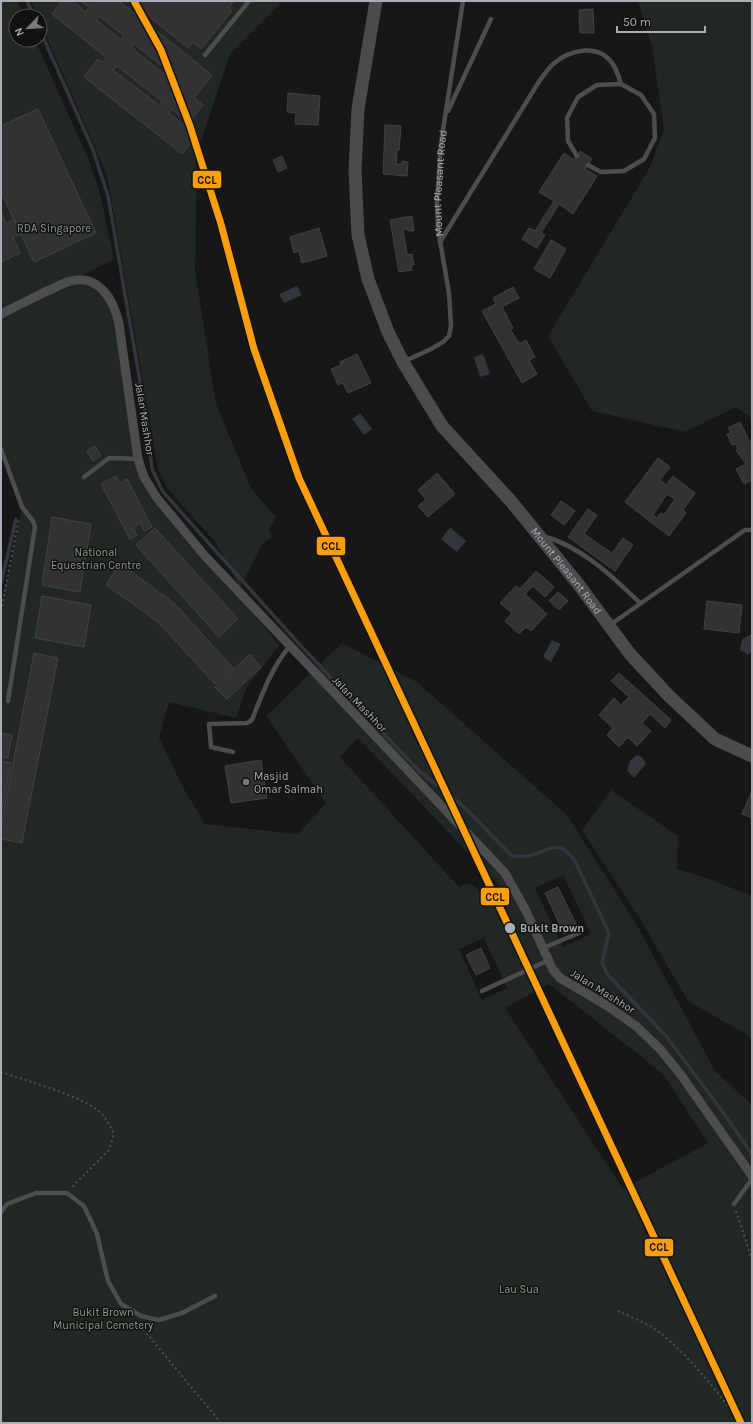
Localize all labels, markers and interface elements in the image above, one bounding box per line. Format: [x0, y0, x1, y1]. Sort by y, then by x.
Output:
north arrow [8, 8, 48, 48]
scale bar [617, 8, 705, 34]
text: 50 m [623, 15, 651, 29]
text: N [12, 26, 27, 38]
street label: Mount Pleasant Road [431, 129, 450, 238]
line badge: CCL [192, 170, 222, 189]
text: CCL [197, 174, 217, 187]
park label: RDA Singapore [17, 222, 91, 235]
street label: Jalan Mashhor [132, 382, 157, 456]
street label: Mount Pleasant Road [528, 525, 604, 617]
line badge: CCL [316, 536, 346, 556]
text: CCL [321, 540, 341, 553]
park label: National Equestrian Centre [51, 546, 141, 572]
street label: Jalan Mashhor [330, 673, 390, 735]
place label: Masjid Omar Salmah [254, 770, 323, 796]
marker: Masjid Omar Salmah [241, 777, 251, 787]
line badge: CCL [480, 887, 510, 906]
text: CCL [485, 891, 505, 904]
marker: Bukit Brown [503, 921, 517, 935]
place label: Bukit Brown [520, 922, 584, 935]
street label: Jalan Mashhor [568, 966, 637, 1016]
line badge: CCL [644, 1238, 674, 1257]
text: CCL [649, 1241, 669, 1254]
park label: Lau Sua [499, 1283, 539, 1296]
park label: Bukit Brown Municipal Cemetery [53, 1306, 153, 1332]

